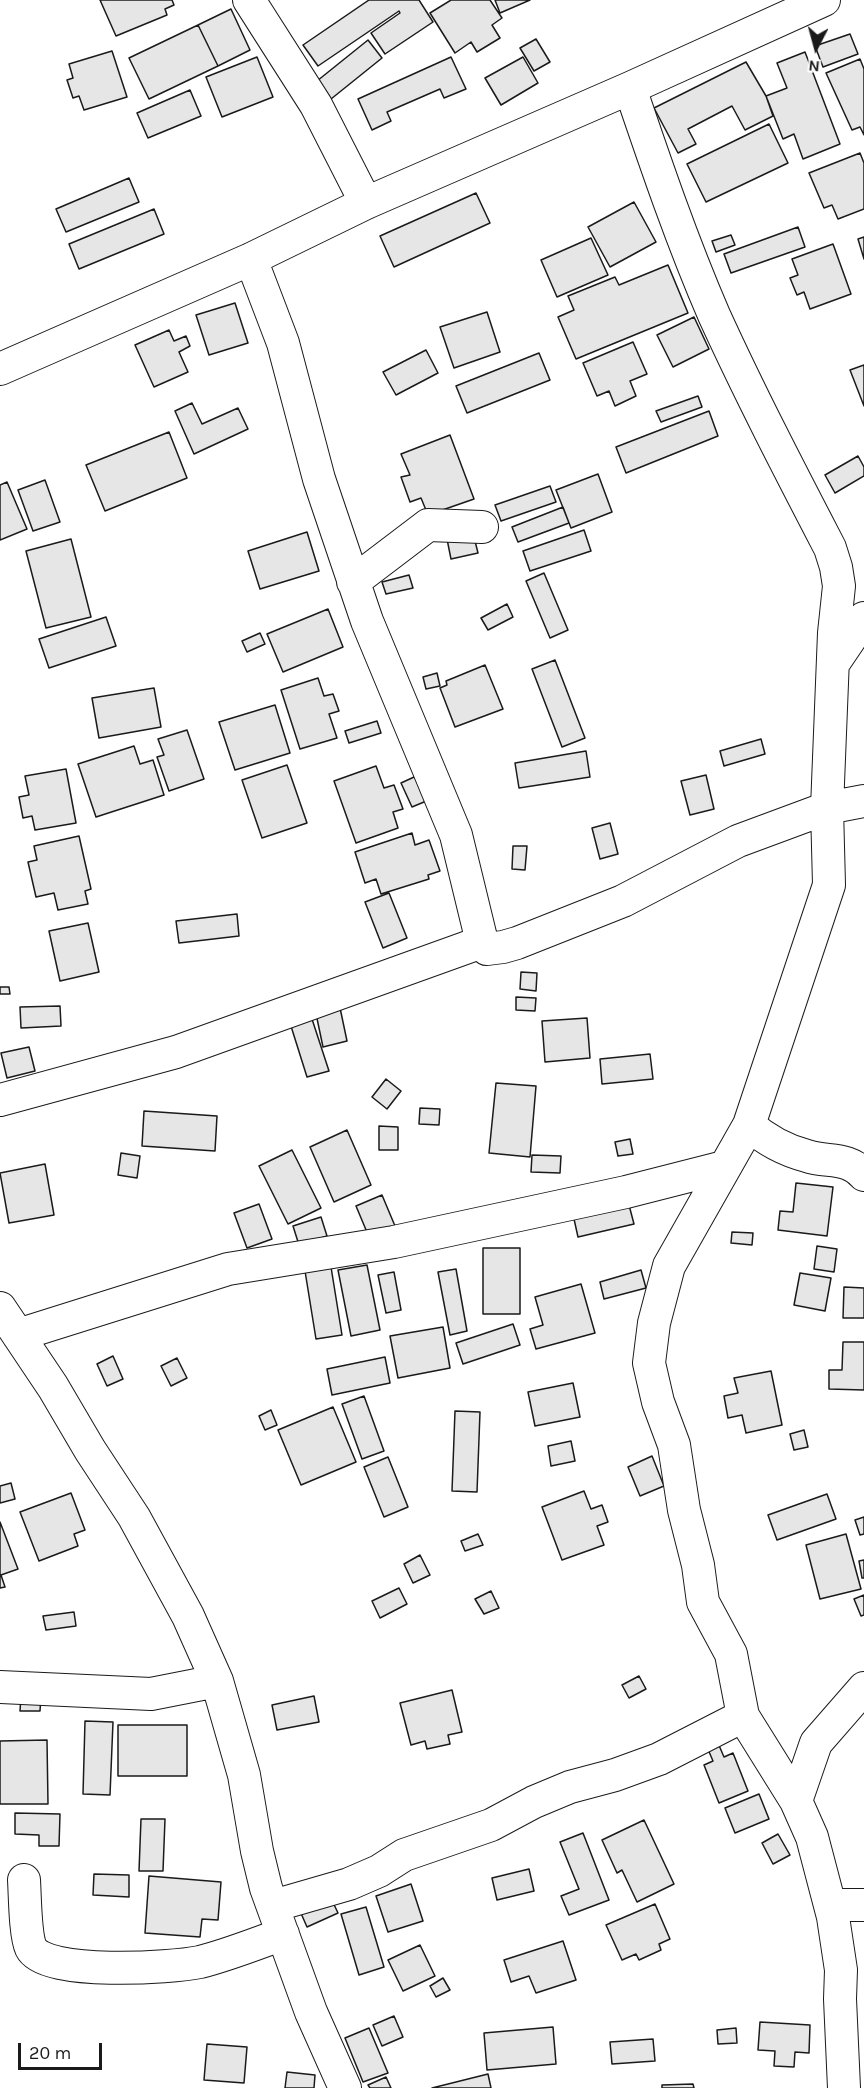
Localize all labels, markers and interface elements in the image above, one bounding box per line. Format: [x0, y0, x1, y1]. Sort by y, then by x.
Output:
north arrow [786, 18, 846, 78]
text: N [807, 56, 821, 76]
scale bar [21, 2031, 105, 2069]
text: 20 m [29, 2042, 71, 2064]

